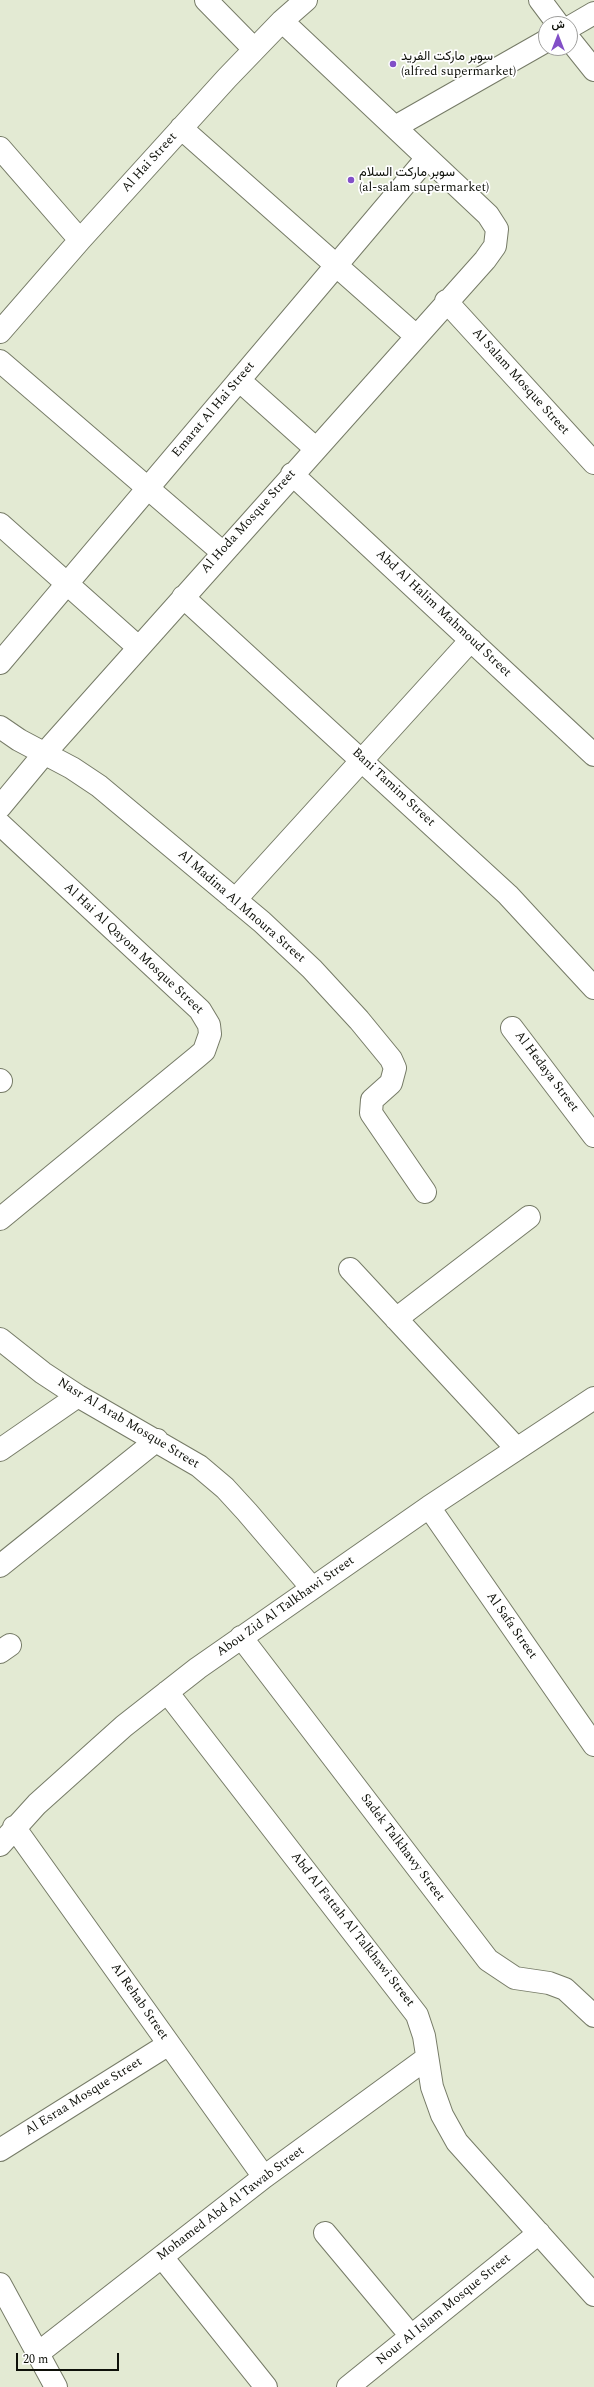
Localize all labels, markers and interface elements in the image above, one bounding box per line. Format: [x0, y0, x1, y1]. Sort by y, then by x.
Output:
north arrow [538, 16, 578, 56]
text: ش [551, 16, 565, 33]
place label: سوبر ماركت الفريد (alfred supermarket) [401, 49, 516, 80]
marker: سوبر ماركت الفريد (alfred supermarket) [388, 59, 398, 69]
street label: Al Hai Street [119, 130, 181, 196]
place label: سوبر ماركت السلام (al-salam supermarket) [359, 165, 489, 196]
marker: سوبر ماركت السلام (al-salam supermarket) [346, 175, 356, 185]
street label: Al Salam Mosque Street [468, 325, 572, 439]
street label: Emarat Al Hai Street [169, 359, 259, 461]
street label: Al Hoda Mosque Street [198, 467, 300, 577]
street label: Abd Al Halim Mahmoud Street [372, 547, 514, 681]
street label: Bani Tamim Street [348, 745, 438, 831]
street label: Al Madina Al Mnoura Street [174, 847, 308, 967]
street label: Al Hai Al Qayom Mosque Street [60, 880, 206, 1018]
street label: Al Hedaya Street [511, 1029, 581, 1115]
street label: Nasr Al Arab Mosque Street [54, 1375, 202, 1473]
street label: Abou Zid Al Talkhawi Street [214, 1553, 358, 1661]
street label: Al Safa Street [482, 1589, 540, 1663]
street label: Sadek Talkhawy Street [357, 1791, 447, 1905]
street label: Abd Al Fattah Al Talkhawi Street [287, 1850, 417, 2010]
street label: Al Rehab Street [107, 1961, 171, 2043]
street label: Al Esraa Mosque Street [22, 2055, 146, 2139]
street label: Mohamed Abd Al Tawab Street [154, 2143, 308, 2265]
street label: Nour Al Islam Mosque Street [374, 2251, 514, 2369]
scale bar [18, 2345, 121, 2371]
text: 20 m [23, 2350, 48, 2369]

